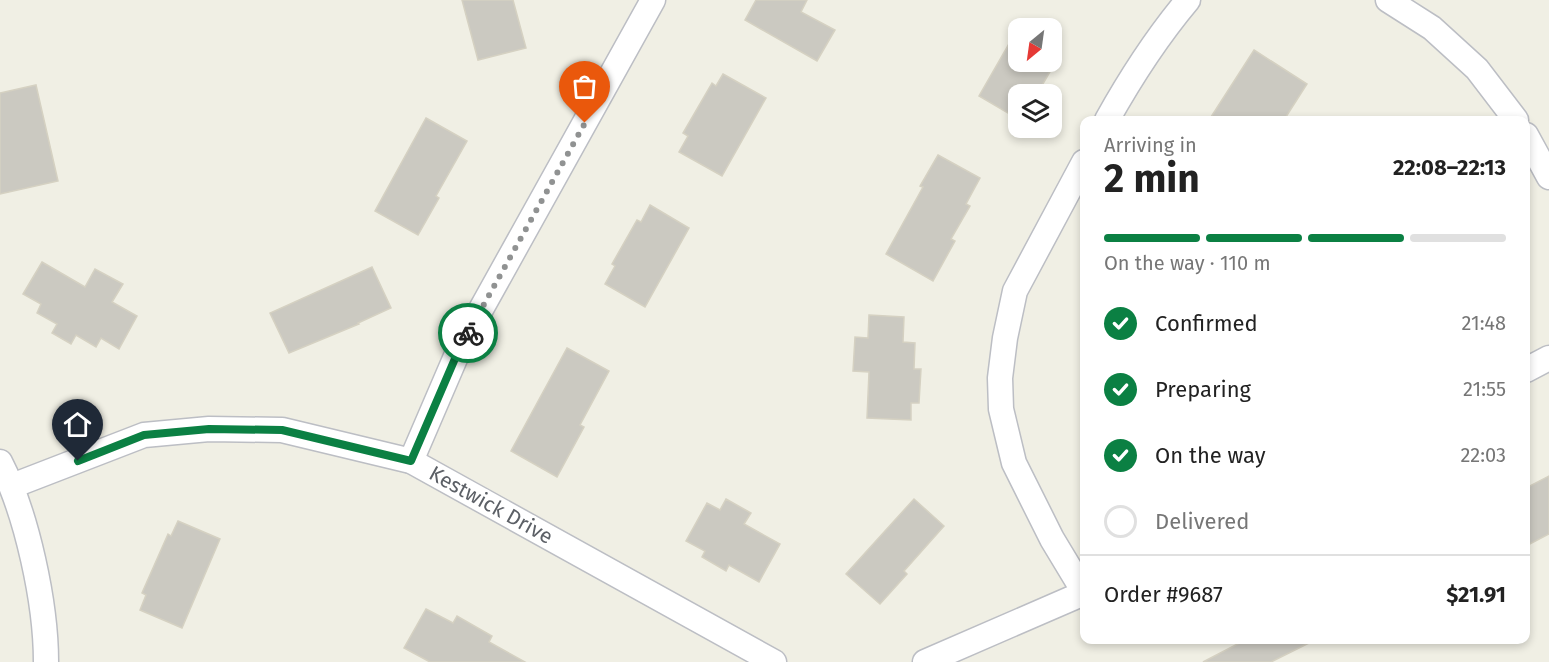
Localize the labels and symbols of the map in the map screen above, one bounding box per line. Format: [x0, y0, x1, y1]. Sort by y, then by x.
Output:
north arrow [1008, 18, 1062, 72]
pin [559, 61, 610, 123]
courier [438, 303, 498, 363]
pin [52, 399, 103, 461]
street label: Kestwick Drive [425, 460, 557, 550]

